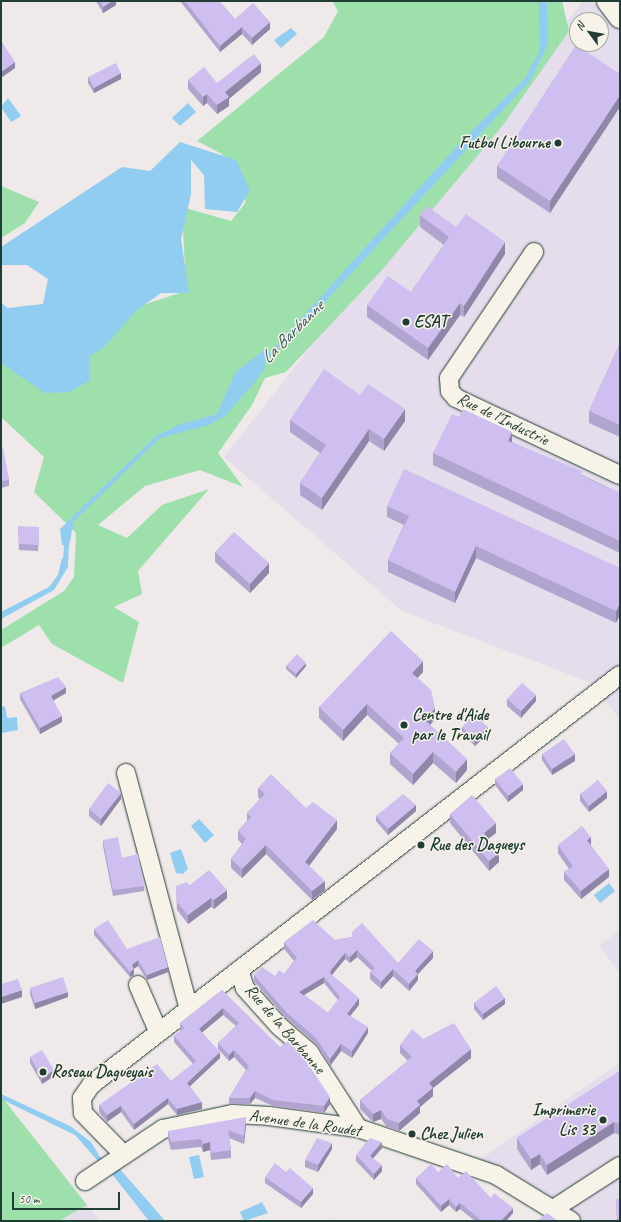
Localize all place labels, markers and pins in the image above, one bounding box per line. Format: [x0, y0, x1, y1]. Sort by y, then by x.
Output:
place label: Futbol Libourne [459, 133, 550, 153]
marker: Futbol Libourne [553, 138, 563, 148]
place label: ESAT [414, 312, 447, 332]
marker: ESAT [401, 317, 411, 327]
place label: Centre d'Aide par le Travail [412, 705, 488, 745]
marker: Centre d'Aide par le Travail [399, 720, 409, 730]
place label: Rue des Dagueys [429, 835, 524, 855]
marker: Rue des Dagueys [416, 840, 426, 850]
place label: Roseau Dagueyais [51, 1062, 154, 1082]
marker: Roseau Dagueyais [38, 1067, 48, 1077]
place label: Imprimerie Lis 33 [532, 1100, 595, 1140]
marker: Imprimerie Lis 33 [598, 1115, 608, 1125]
place label: Chez Julien [420, 1124, 483, 1144]
marker: Chez Julien [407, 1129, 417, 1139]

